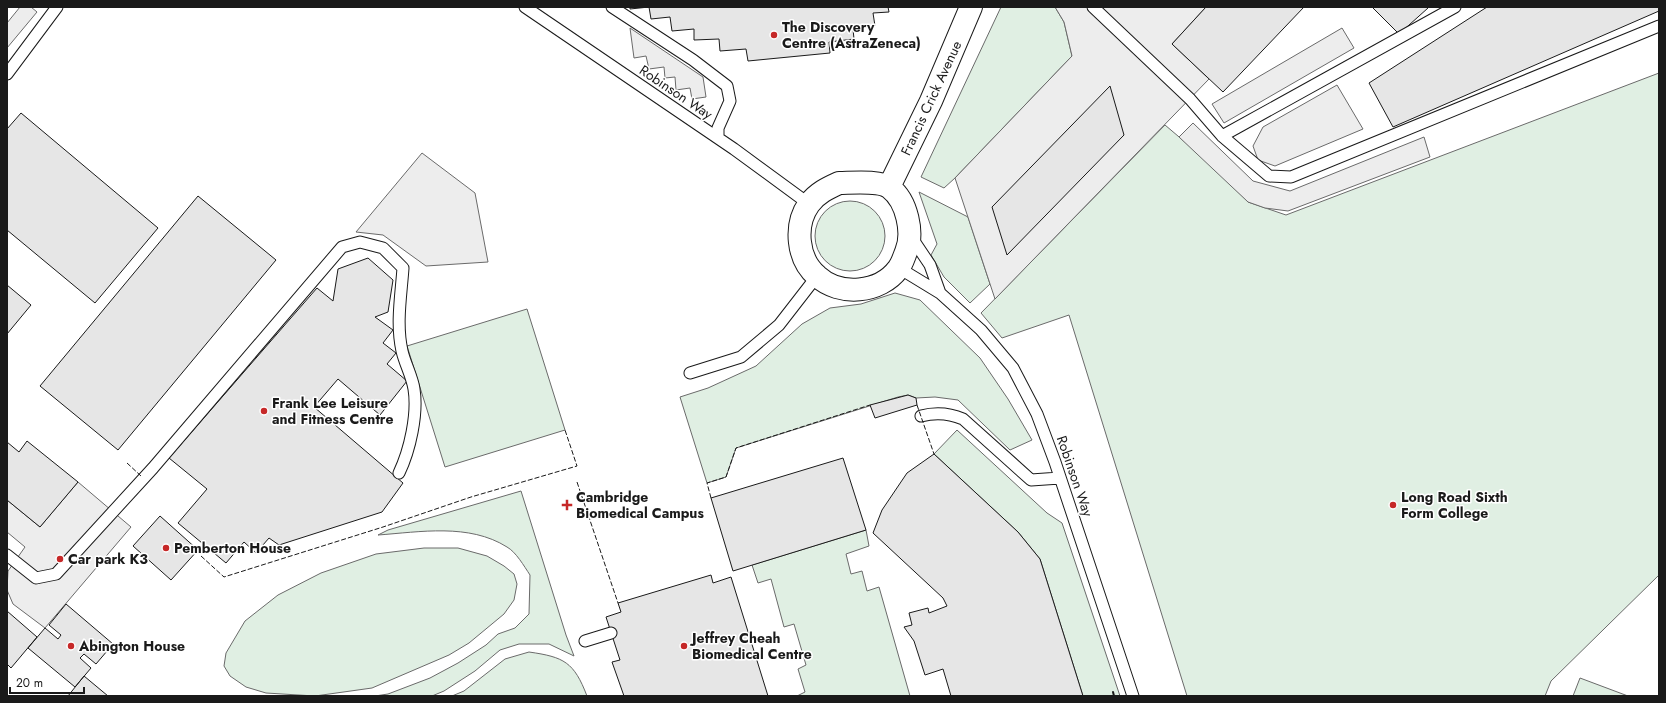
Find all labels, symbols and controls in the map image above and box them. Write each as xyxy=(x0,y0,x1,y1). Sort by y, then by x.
place label: The Discovery Centre (AstraZeneca) xyxy=(782,17,921,53)
marker: The Discovery Centre (AstraZeneca) xyxy=(769,30,779,40)
street label: Francis Crick Avenue xyxy=(896,37,966,159)
street label: Robinson Way xyxy=(635,60,717,124)
place label: Frank Lee Leisure and Fitness Centre xyxy=(272,393,393,429)
marker: Frank Lee Leisure and Fitness Centre xyxy=(259,406,269,416)
street label: Robinson Way xyxy=(1052,433,1098,520)
place label: Cambridge Biomedical Campus xyxy=(576,487,704,523)
place label: Long Road Sixth Form College xyxy=(1401,487,1508,523)
marker: Cambridge Biomedical Campus xyxy=(561,499,573,511)
marker: Long Road Sixth Form College xyxy=(1388,500,1398,510)
place label: Pemberton House xyxy=(174,538,291,558)
marker: Pemberton House xyxy=(161,543,171,553)
place label: Car park K3 xyxy=(68,549,148,569)
marker: Car park K3 xyxy=(55,554,65,564)
place label: Jeffrey Cheah Biomedical Centre xyxy=(689,628,812,664)
place label: Abington House xyxy=(78,636,185,656)
marker: Abington House xyxy=(66,641,76,651)
marker: Jeffrey Cheah Biomedical Centre xyxy=(679,641,689,651)
scale bar xyxy=(10,669,84,695)
text: 20 m xyxy=(16,674,43,692)

